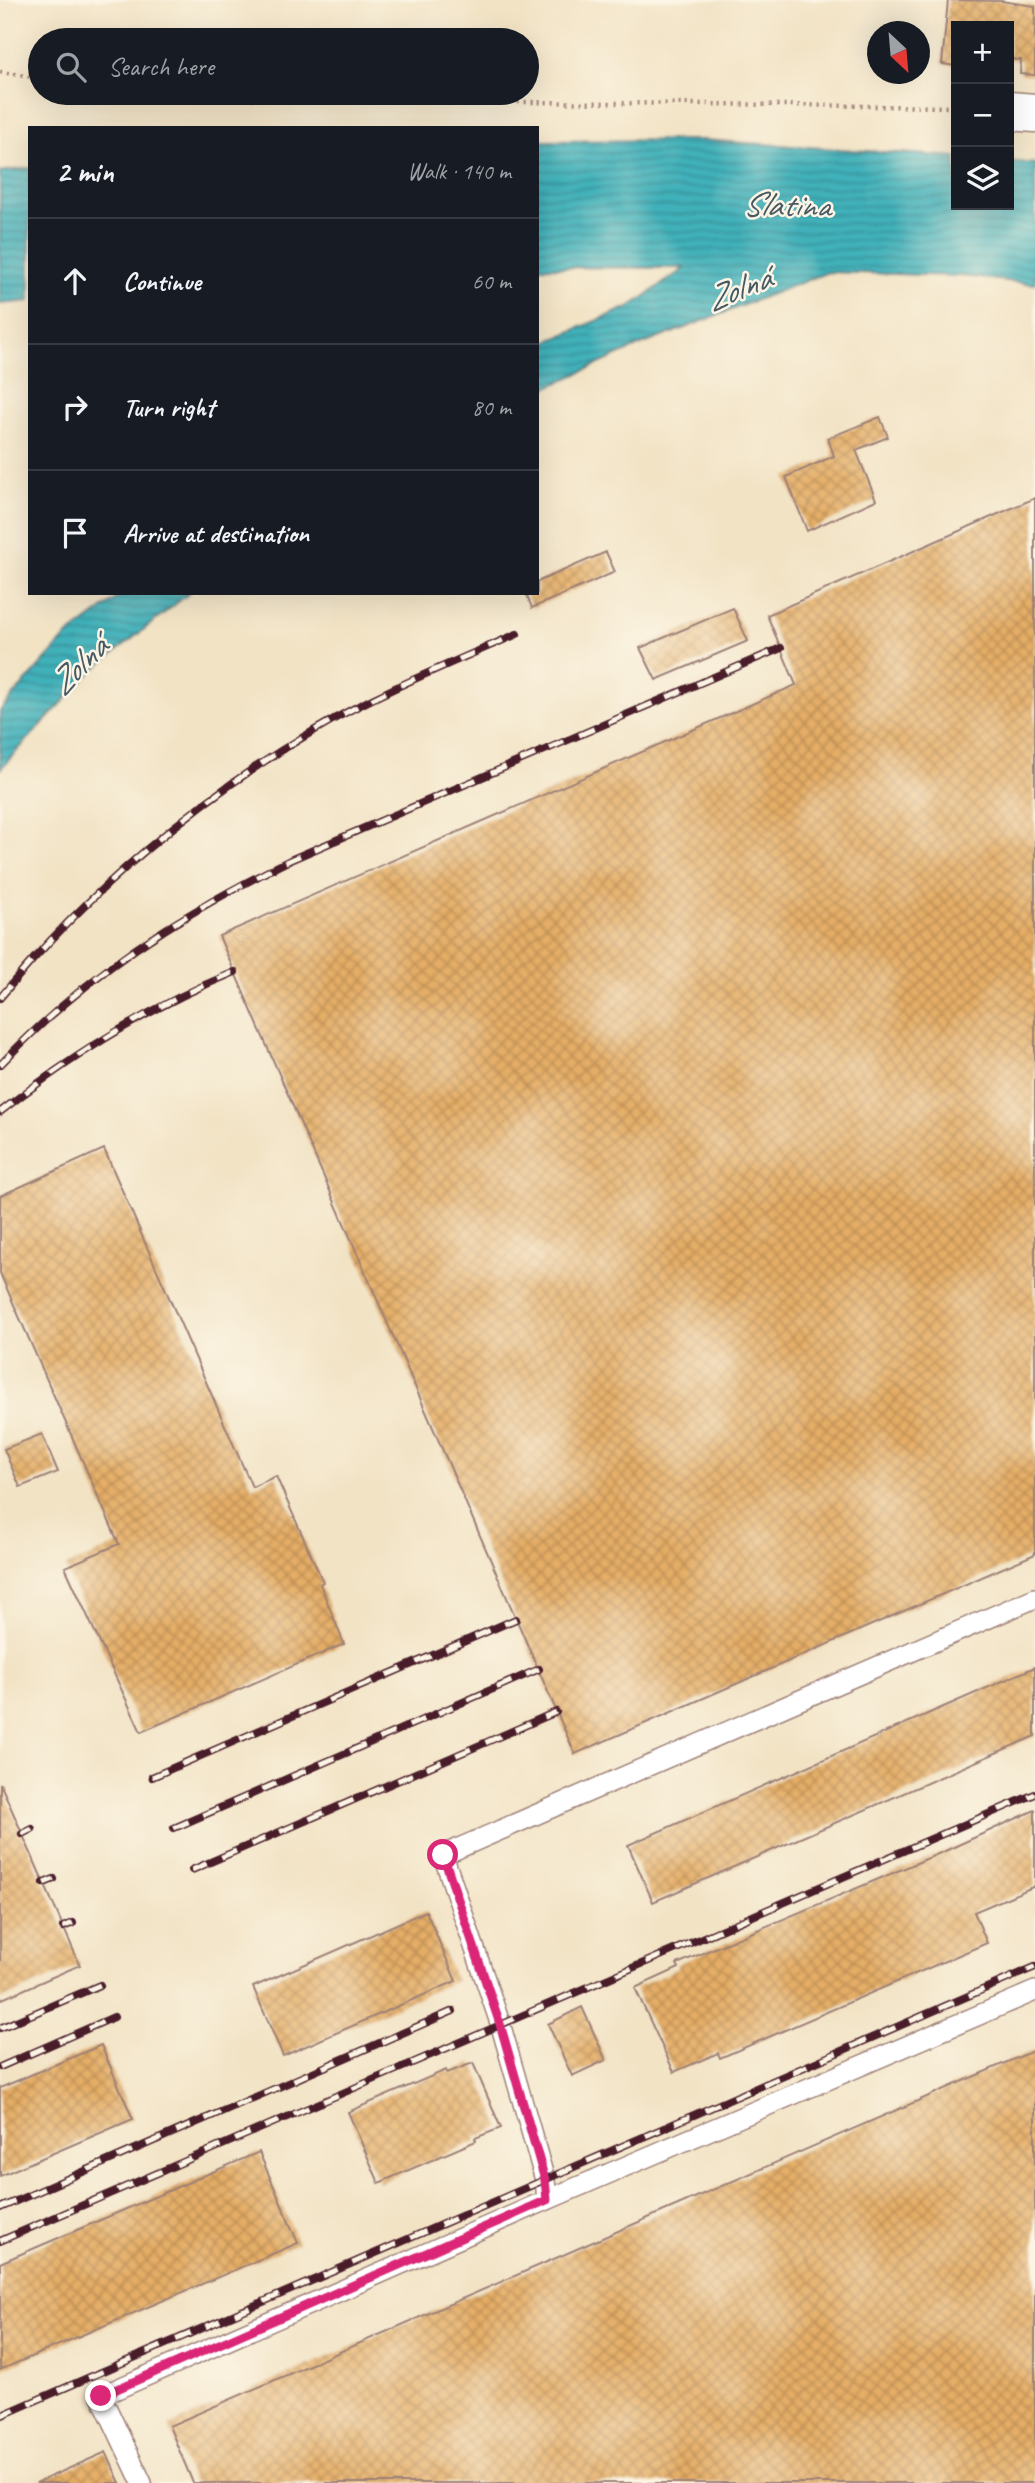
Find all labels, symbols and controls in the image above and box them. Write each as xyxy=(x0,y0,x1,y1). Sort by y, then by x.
north arrow xyxy=(867,21,930,84)
map controls xyxy=(951,21,1014,210)
button: + xyxy=(951,21,1014,84)
search box xyxy=(28,28,539,105)
icon: search xyxy=(52,48,90,86)
text: Search here xyxy=(108,50,214,83)
button: − xyxy=(951,84,1014,147)
button: layers xyxy=(951,147,1014,210)
text: 2 min xyxy=(56,153,113,191)
text: Walk · 140 m xyxy=(407,157,511,186)
water label: Slatina xyxy=(742,181,834,228)
water label: Zolná xyxy=(699,252,785,322)
icon: ahead xyxy=(56,262,94,300)
text: Continue xyxy=(123,265,201,298)
text: 60 m xyxy=(472,267,511,296)
icon: right xyxy=(56,388,94,426)
text: Turn right xyxy=(123,391,214,424)
text: 80 m xyxy=(472,393,511,422)
icon: arrive xyxy=(56,514,94,552)
text: Arrive at destination xyxy=(123,517,309,550)
water label: Zolná xyxy=(39,620,123,705)
route start xyxy=(427,1839,458,1870)
route end xyxy=(85,2380,116,2411)

